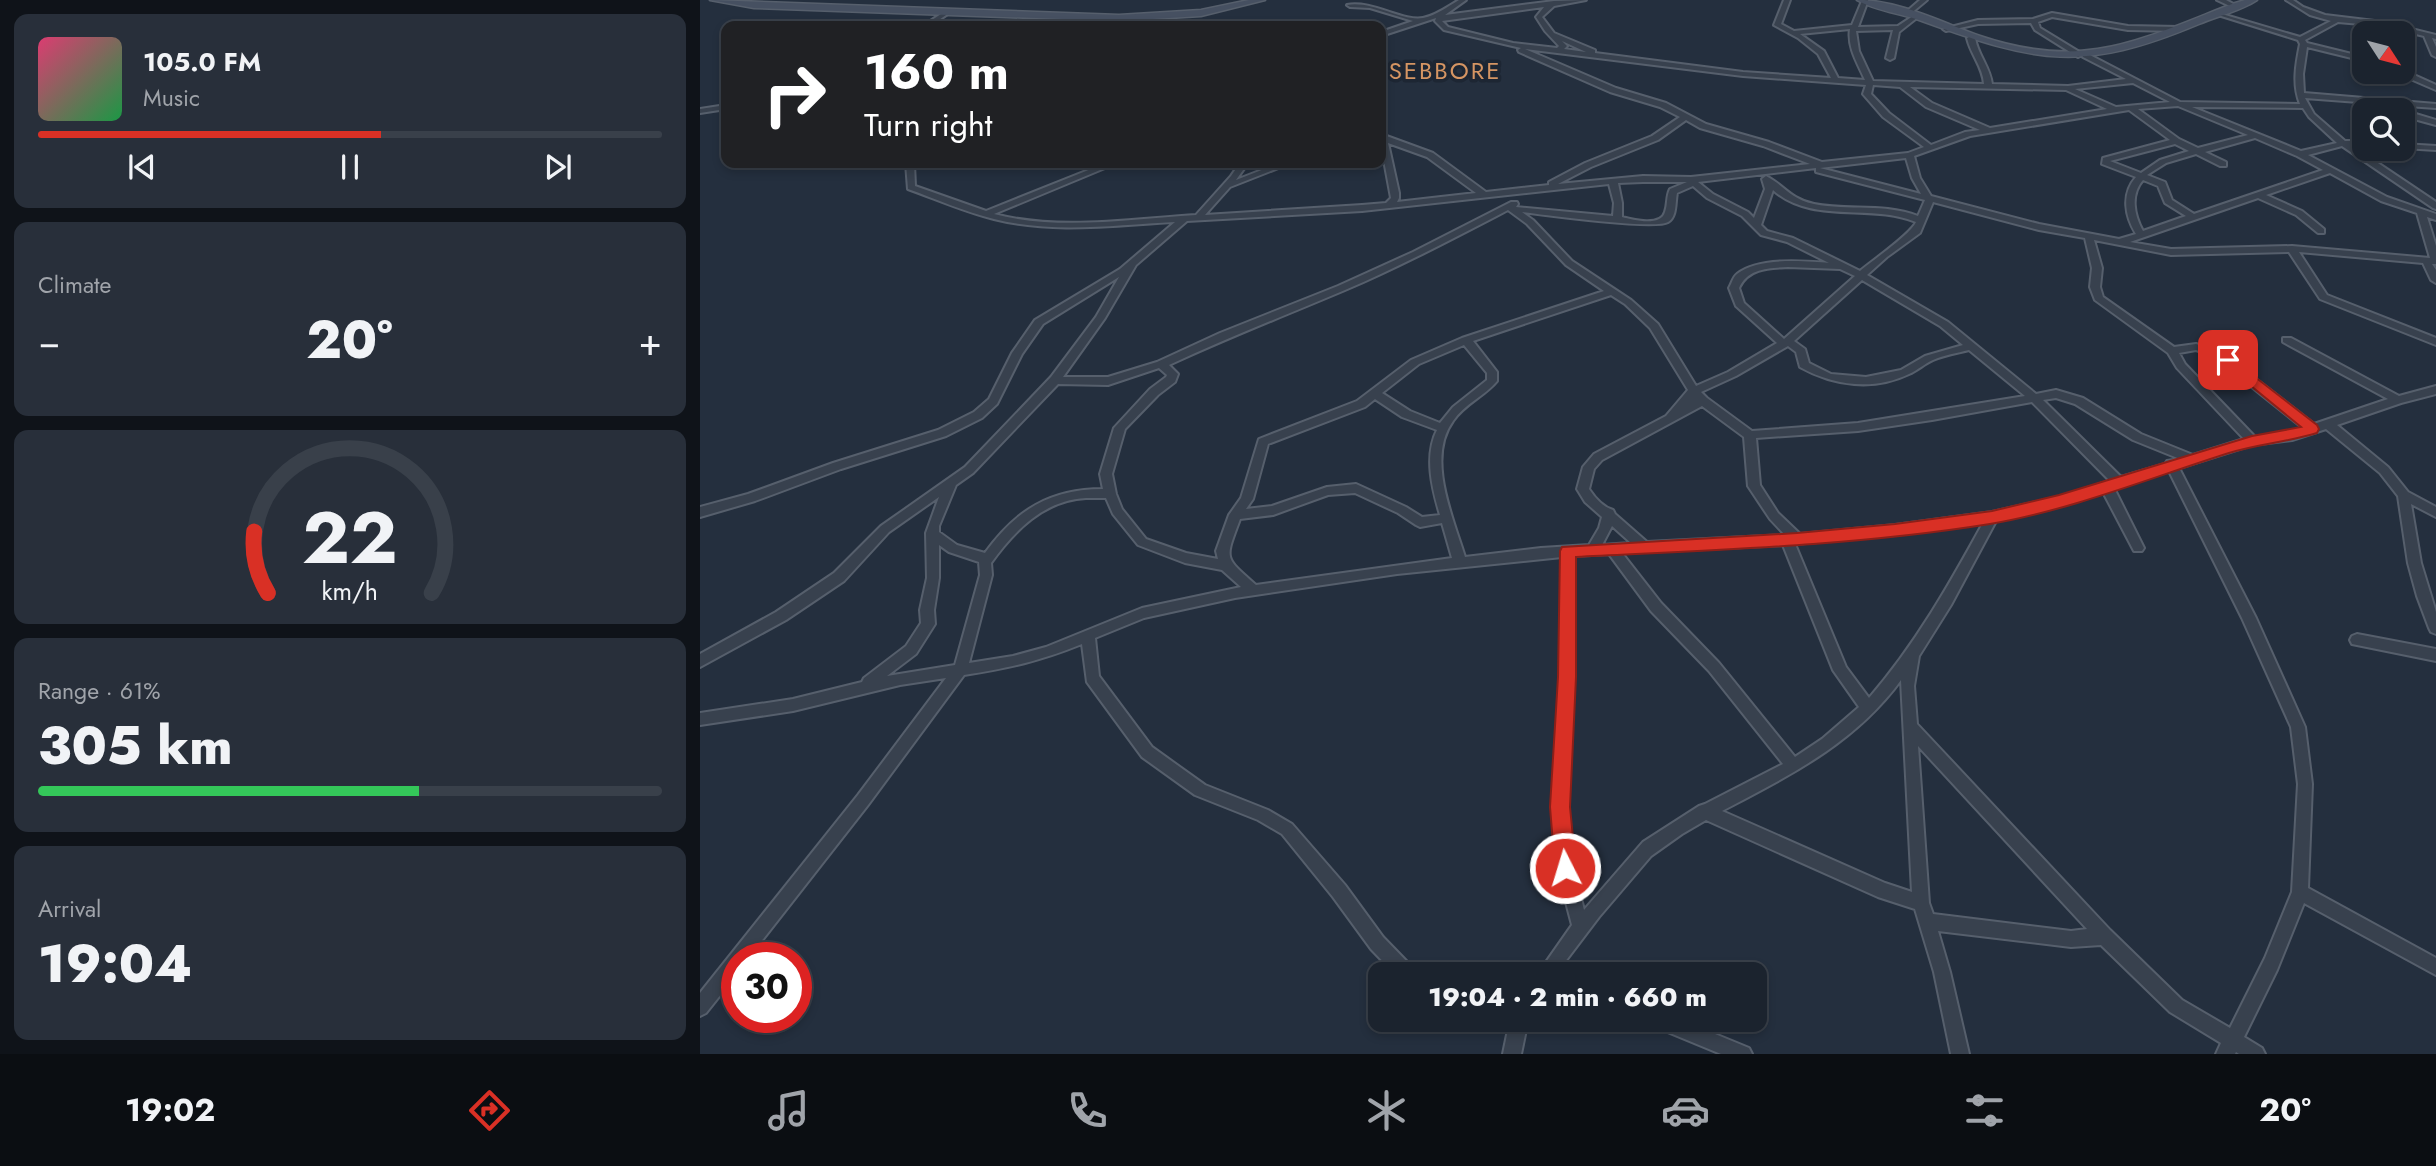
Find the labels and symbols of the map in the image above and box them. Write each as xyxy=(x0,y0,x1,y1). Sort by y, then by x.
north arrow xyxy=(2352,21,2415,84)
district label: SEBBORE xyxy=(1389,53,1501,88)
pin xyxy=(2198,330,2258,390)
position arrow xyxy=(1528,831,1602,905)
speed limit sign: 30 xyxy=(721,942,812,1033)

